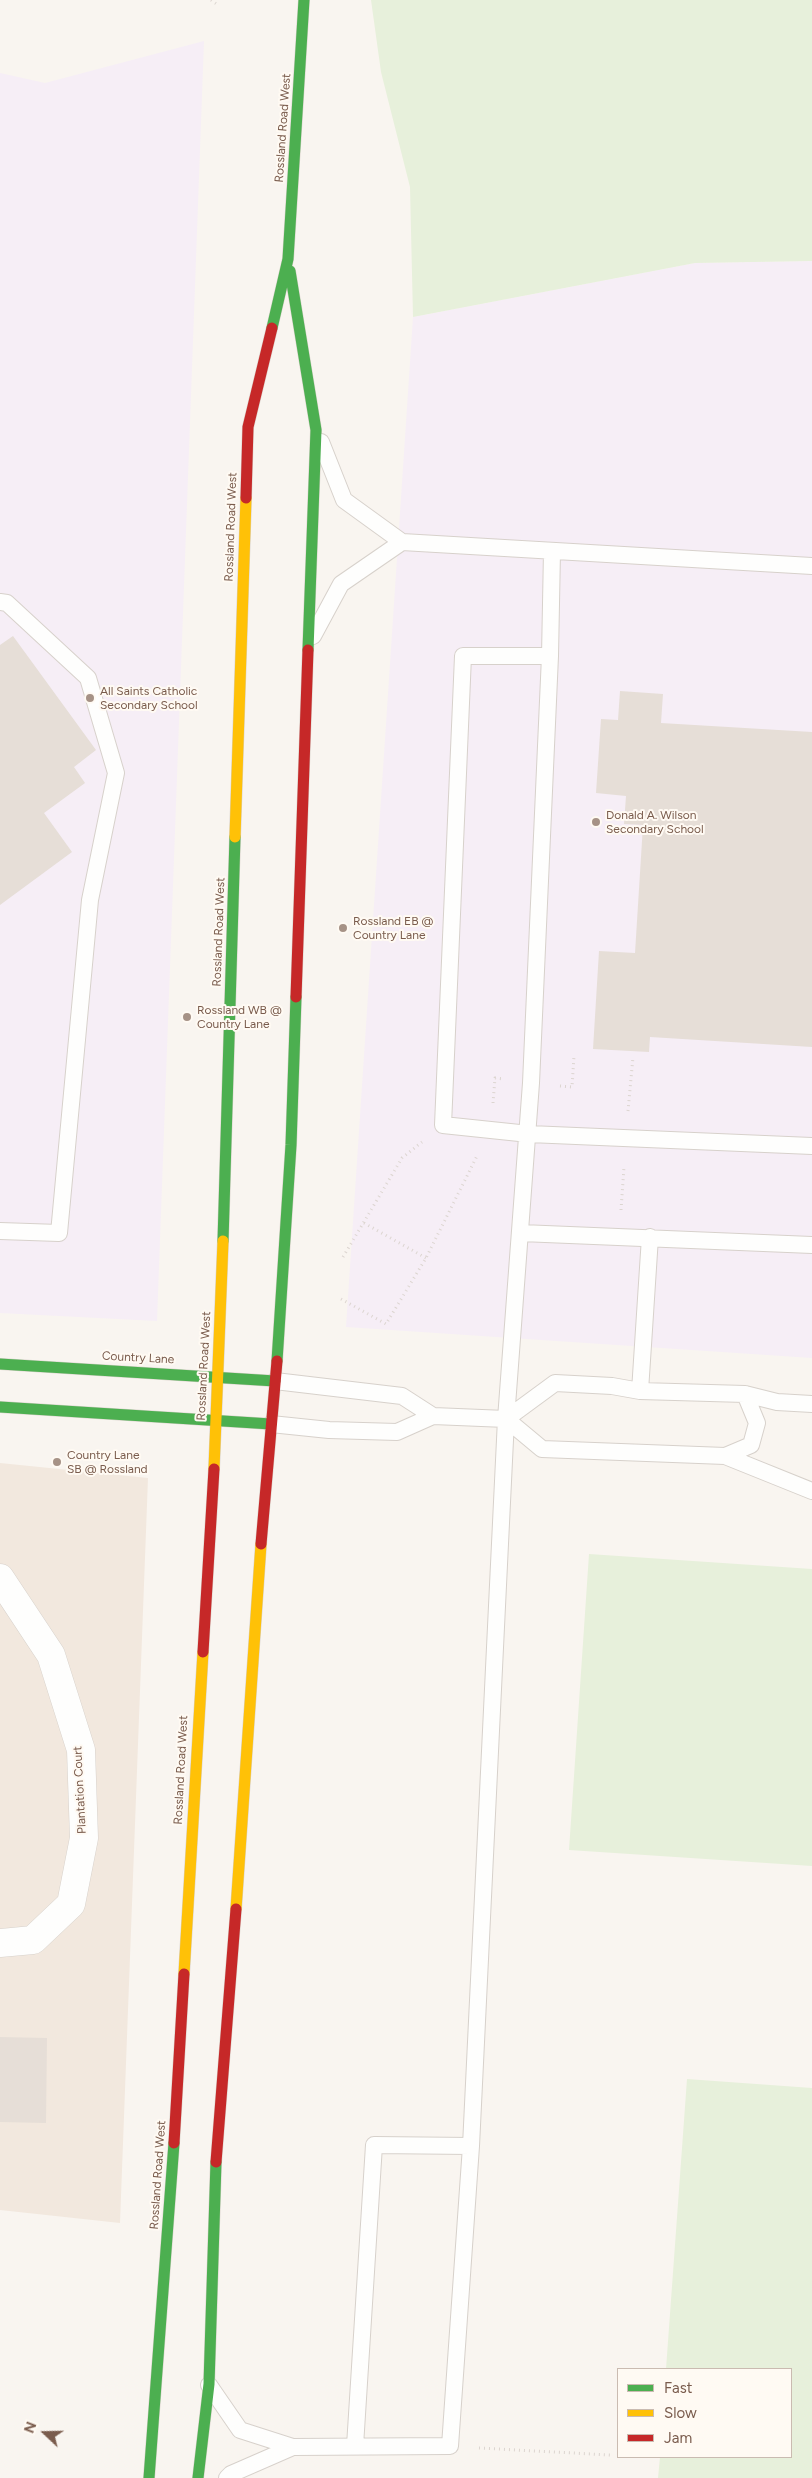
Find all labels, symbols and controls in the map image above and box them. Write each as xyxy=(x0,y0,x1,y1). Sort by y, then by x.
street label: Rossland Road West xyxy=(272,73,294,183)
street label: Rossland Road West xyxy=(222,472,240,582)
place label: All Saints Catholic Secondary School xyxy=(100,684,198,712)
marker: All Saints Catholic Secondary School xyxy=(84,692,96,704)
place label: Donald A. Wilson Secondary School xyxy=(606,808,704,836)
marker: Donald A. Wilson Secondary School xyxy=(590,816,602,828)
street label: Rossland Road West xyxy=(210,877,228,987)
place label: Rossland EB @ Country Lane xyxy=(353,914,433,942)
marker: Rossland EB @ Country Lane xyxy=(337,922,349,934)
place label: Rossland WB @ Country Lane xyxy=(197,1003,282,1031)
marker: Rossland WB @ Country Lane xyxy=(181,1011,193,1023)
street label: Rossland Road West xyxy=(194,1311,214,1421)
street label: Country Lane xyxy=(101,1349,175,1367)
place label: Country Lane SB @ Rossland xyxy=(67,1448,148,1476)
marker: Country Lane SB @ Rossland xyxy=(51,1456,63,1468)
street label: Rossland Road West xyxy=(171,1715,191,1825)
street label: Plantation Court xyxy=(71,1746,89,1834)
street label: Rossland Road West xyxy=(147,2120,169,2230)
legend xyxy=(617,2368,792,2458)
text: Fast xyxy=(664,2379,692,2397)
text: Slow xyxy=(664,2404,697,2422)
north arrow xyxy=(20,2408,70,2458)
text: N xyxy=(21,2419,40,2436)
text: Jam xyxy=(664,2429,692,2447)

